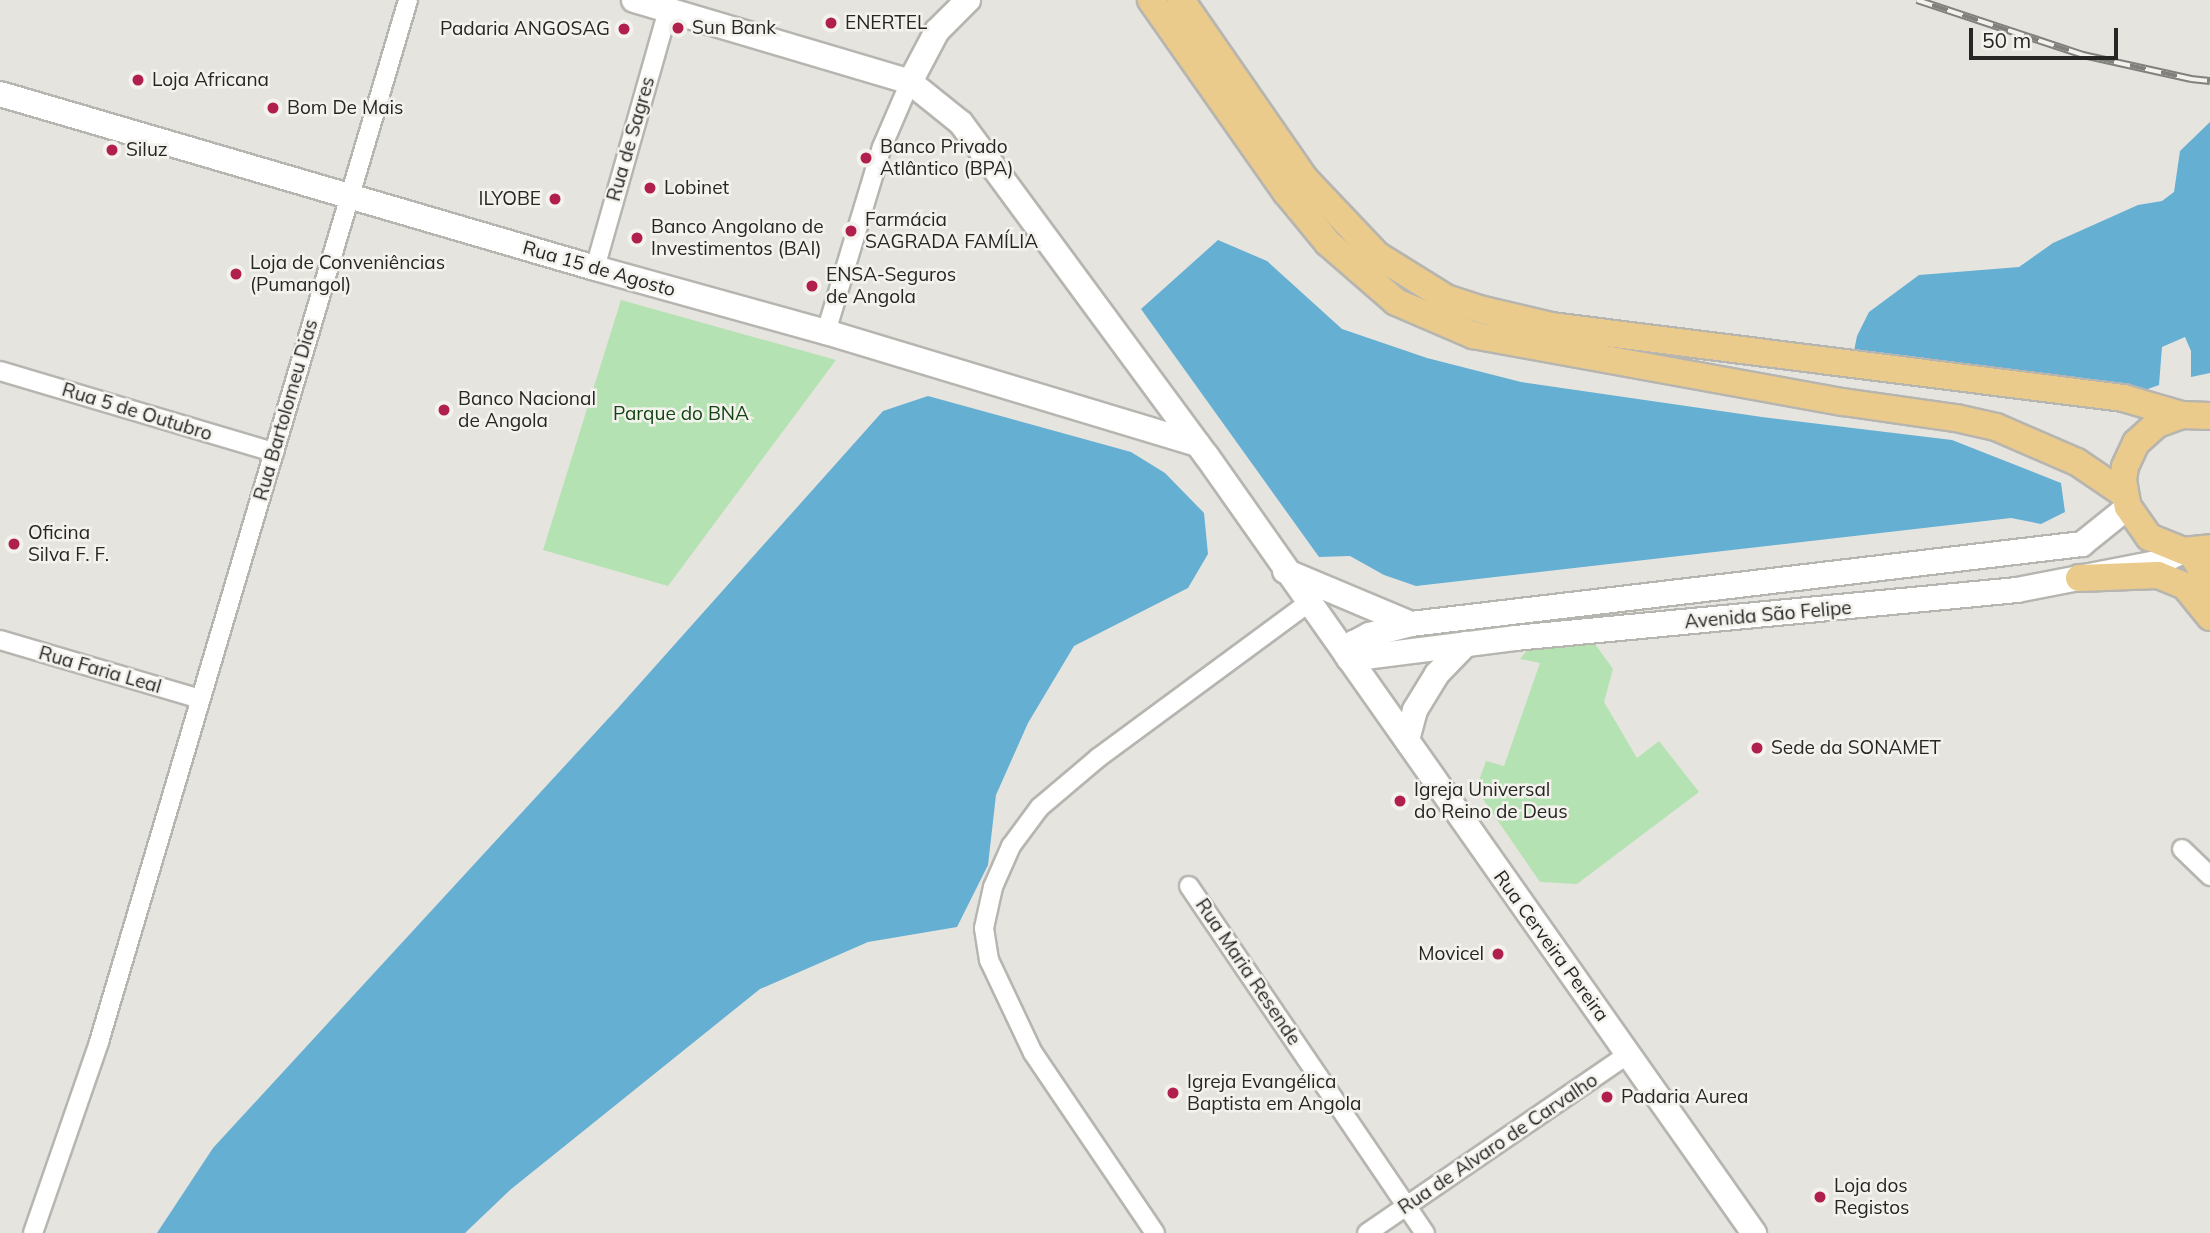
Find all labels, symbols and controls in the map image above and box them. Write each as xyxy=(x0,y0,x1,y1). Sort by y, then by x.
place label: ENERTEL xyxy=(845,12,927,34)
scale bar xyxy=(1972,14,2121,58)
marker: ENERTEL xyxy=(823,15,839,31)
place label: Sun Bank xyxy=(692,17,776,39)
place label: Padaria ANGOSAG xyxy=(440,18,610,40)
marker: Sun Bank xyxy=(670,20,686,36)
marker: Padaria ANGOSAG xyxy=(616,21,632,37)
text: 50 m xyxy=(1982,27,2031,53)
place label: Loja Africana xyxy=(152,69,269,91)
marker: Loja Africana xyxy=(130,72,146,88)
street label: Rua de Sagres xyxy=(602,74,660,204)
place label: Bom De Mais xyxy=(287,97,404,119)
marker: Bom De Mais xyxy=(265,100,281,116)
place label: Banco Privado Atlântico (BPA) xyxy=(880,136,1014,180)
place label: Siluz xyxy=(126,139,168,161)
marker: Siluz xyxy=(104,142,120,158)
marker: Banco Privado Atlântico (BPA) xyxy=(858,150,874,166)
place label: Lobinet xyxy=(664,177,729,199)
marker: Lobinet xyxy=(642,180,658,196)
place label: ILYOBE xyxy=(478,188,541,210)
marker: ILYOBE xyxy=(547,191,563,207)
place label: Farmácia SAGRADA FAMÍLIA xyxy=(865,209,1038,253)
place label: Banco Angolano de Investimentos (BAI) xyxy=(651,216,823,260)
marker: Farmácia SAGRADA FAMÍLIA xyxy=(843,223,859,239)
marker: Banco Angolano de Investimentos (BAI) xyxy=(629,230,645,246)
street label: Rua 15 de Agosto xyxy=(520,236,678,302)
place label: Loja de Conveniências (Pumangol) xyxy=(250,252,445,296)
place label: ENSA-Seguros de Angola xyxy=(826,264,956,308)
marker: Loja de Conveniências (Pumangol) xyxy=(228,266,244,282)
marker: ENSA-Seguros de Angola xyxy=(804,278,820,294)
street label: Rua Bartolomeu Dias xyxy=(249,317,323,503)
street label: Rua 5 de Outubro xyxy=(59,378,215,446)
place label: Banco Nacional de Angola xyxy=(458,388,596,432)
marker: Banco Nacional de Angola xyxy=(436,402,452,418)
park label: Parque do BNA xyxy=(613,403,749,425)
place label: Oficina Silva F. F. xyxy=(28,522,109,566)
marker: Oficina Silva F. F. xyxy=(6,536,22,552)
street label: Avenida São Felipe xyxy=(1684,596,1852,634)
street label: Rua Faria Leal xyxy=(36,642,164,698)
place label: Sede da SONAMET xyxy=(1771,737,1941,759)
marker: Sede da SONAMET xyxy=(1749,740,1765,756)
place label: Igreja Universal do Reino de Deus xyxy=(1414,779,1568,823)
marker: Igreja Universal do Reino de Deus xyxy=(1392,793,1408,809)
street label: Rua Cerveira Pereira xyxy=(1489,866,1613,1026)
street label: Rua Maria Resende xyxy=(1191,894,1305,1050)
place label: Movicel xyxy=(1418,943,1484,965)
marker: Movicel xyxy=(1490,946,1506,962)
street label: Rua de Alvaro de Carvalho xyxy=(1394,1069,1602,1219)
place label: Igreja Evangélica Baptista em Angola xyxy=(1187,1071,1361,1115)
marker: Igreja Evangélica Baptista em Angola xyxy=(1165,1085,1181,1101)
place label: Padaria Aurea xyxy=(1621,1086,1748,1108)
marker: Padaria Aurea xyxy=(1599,1089,1615,1105)
place label: Loja dos Registos xyxy=(1834,1175,1909,1219)
marker: Loja dos Registos xyxy=(1812,1189,1828,1205)

